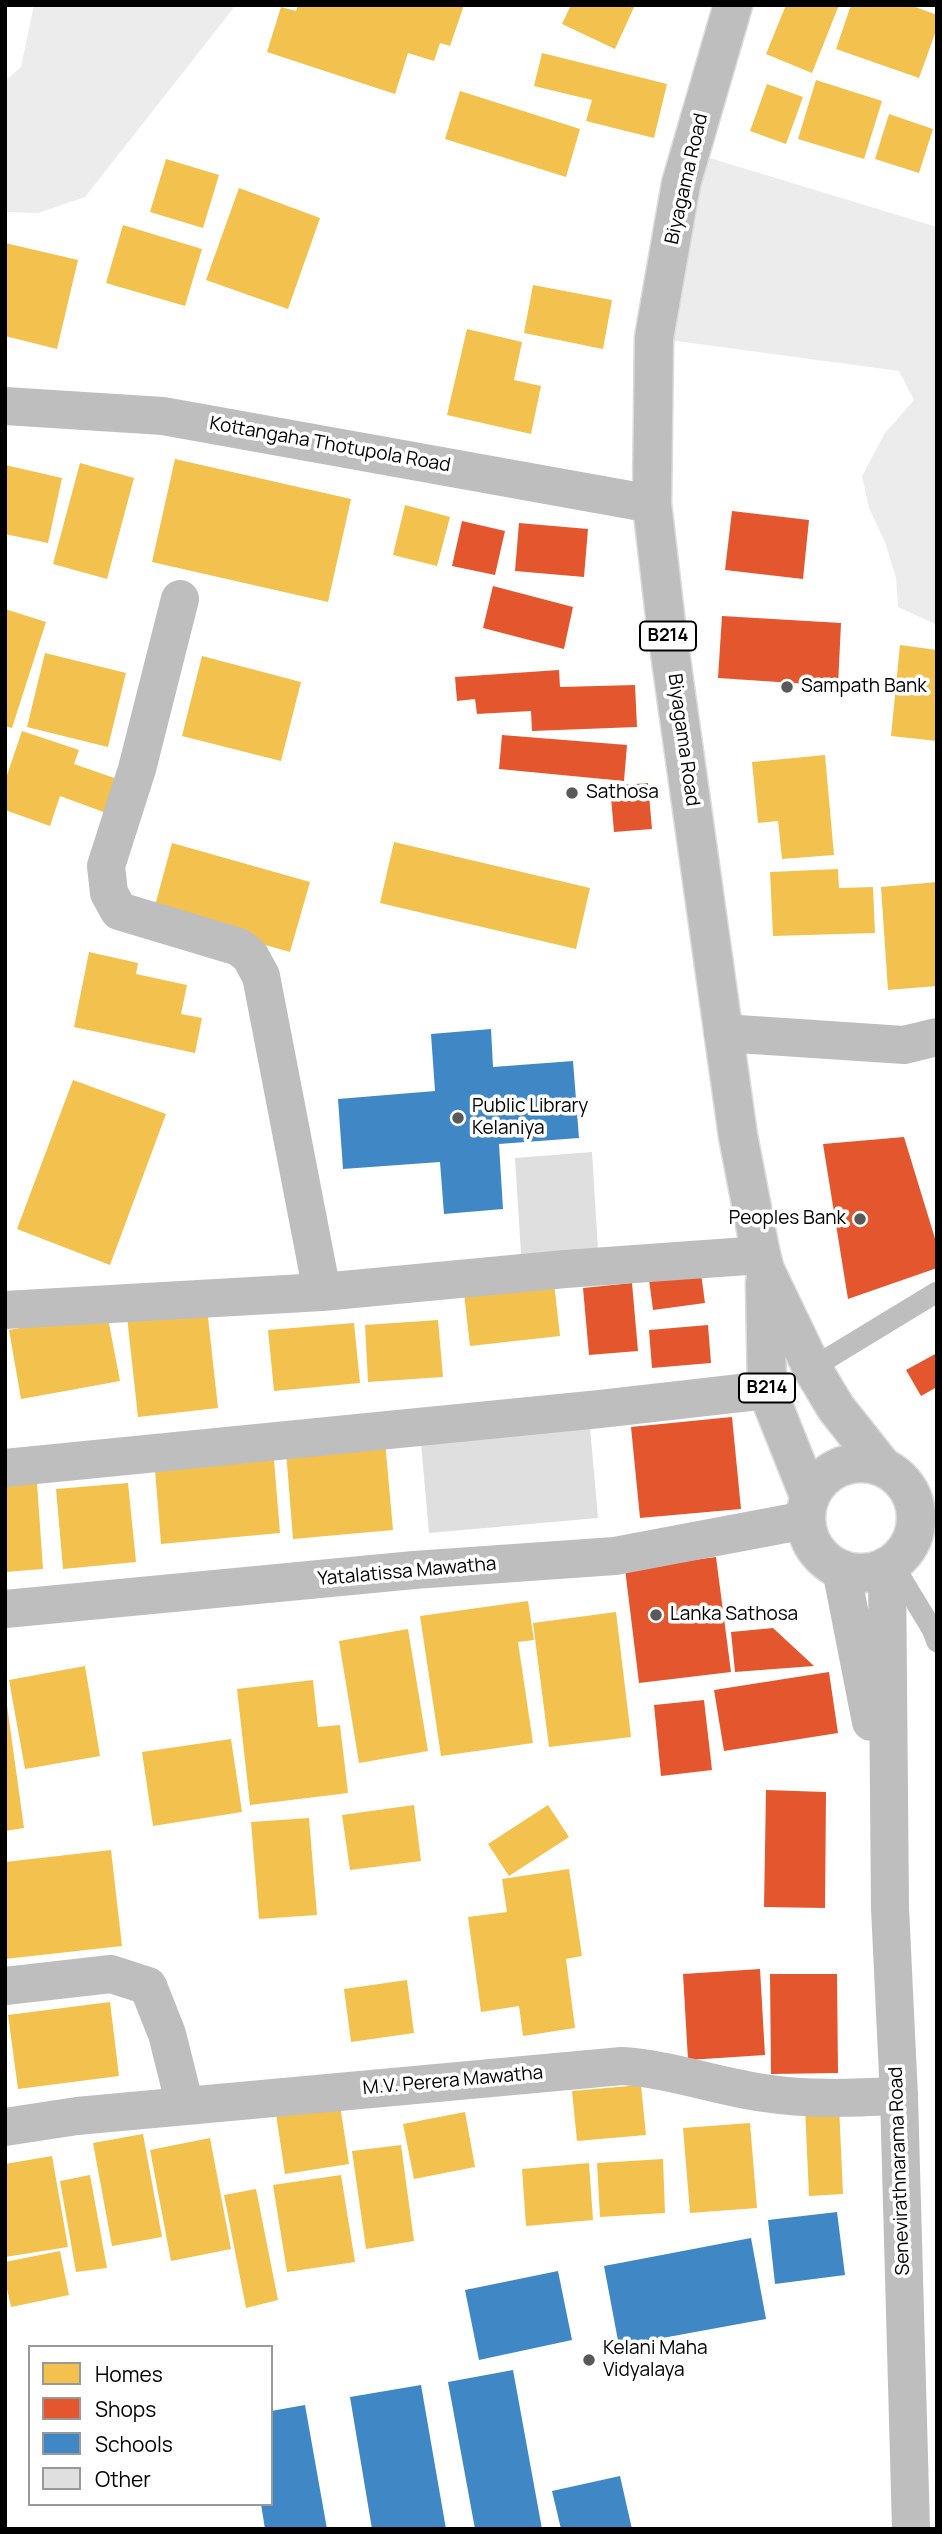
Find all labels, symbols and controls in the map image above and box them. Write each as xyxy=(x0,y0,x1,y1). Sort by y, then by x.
street label: Biyagama Road xyxy=(661,111,713,247)
street label: Kottangaha Thotupola Road xyxy=(208,413,452,477)
road number: B214 xyxy=(640,622,696,650)
street label: Biyagama Road xyxy=(662,672,704,808)
place label: Sampath Bank xyxy=(801,676,927,698)
marker: Sampath Bank xyxy=(779,679,795,695)
place label: Sathosa xyxy=(586,782,659,804)
marker: Sathosa xyxy=(564,785,580,801)
place label: Public Library Kelaniya xyxy=(472,1096,588,1140)
marker: Public Library Kelaniya xyxy=(450,1110,466,1126)
place label: Peoples Bank xyxy=(729,1208,846,1230)
marker: Peoples Bank xyxy=(852,1211,868,1227)
road number: B214 xyxy=(739,1373,795,1402)
street label: Yatalatissa Mawatha xyxy=(317,1553,497,1591)
place label: Lanka Sathosa xyxy=(670,1604,798,1626)
marker: Lanka Sathosa xyxy=(648,1607,664,1623)
street label: M.V. Perera Mawatha xyxy=(362,2062,544,2100)
street label: Senevirathnarama Road xyxy=(885,2066,915,2276)
place label: Kelani Maha Vidyalaya xyxy=(603,2338,707,2382)
legend xyxy=(28,2345,273,2506)
marker: Kelani Maha Vidyalaya xyxy=(581,2352,597,2368)
text: Homes xyxy=(95,2360,163,2388)
text: Shops xyxy=(95,2395,156,2423)
text: Schools xyxy=(95,2430,173,2458)
text: Other xyxy=(95,2465,151,2493)

